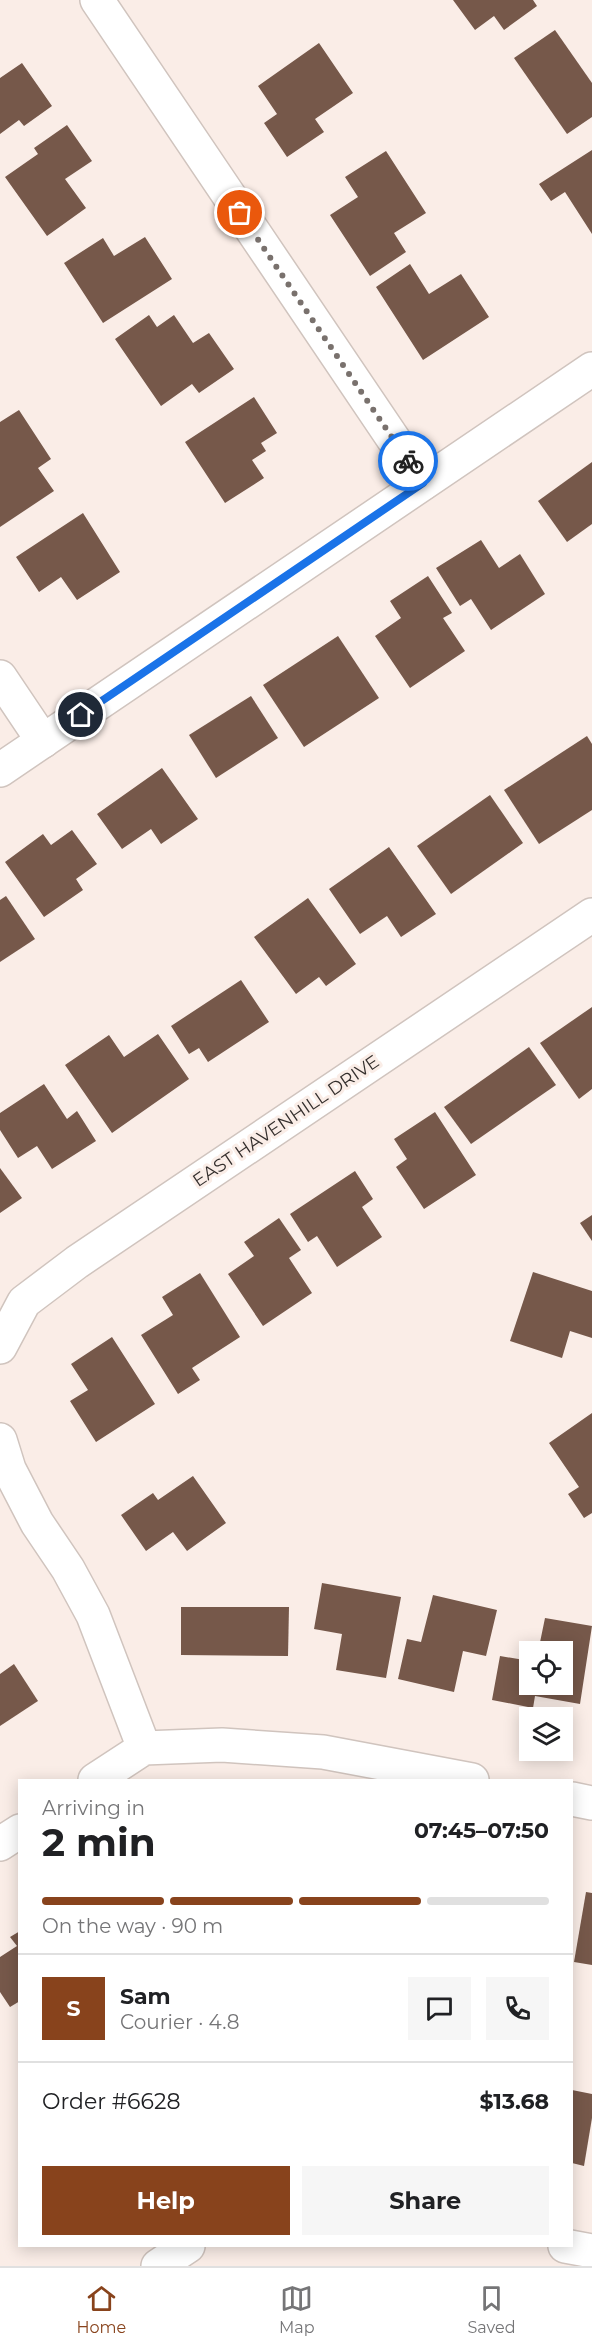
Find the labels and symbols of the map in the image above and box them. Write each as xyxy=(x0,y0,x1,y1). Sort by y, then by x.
pin xyxy=(214,187,265,238)
courier xyxy=(378,431,438,491)
pin xyxy=(55,689,106,740)
street label: EAST HAVENHILL DRIVE xyxy=(189,1050,383,1192)

